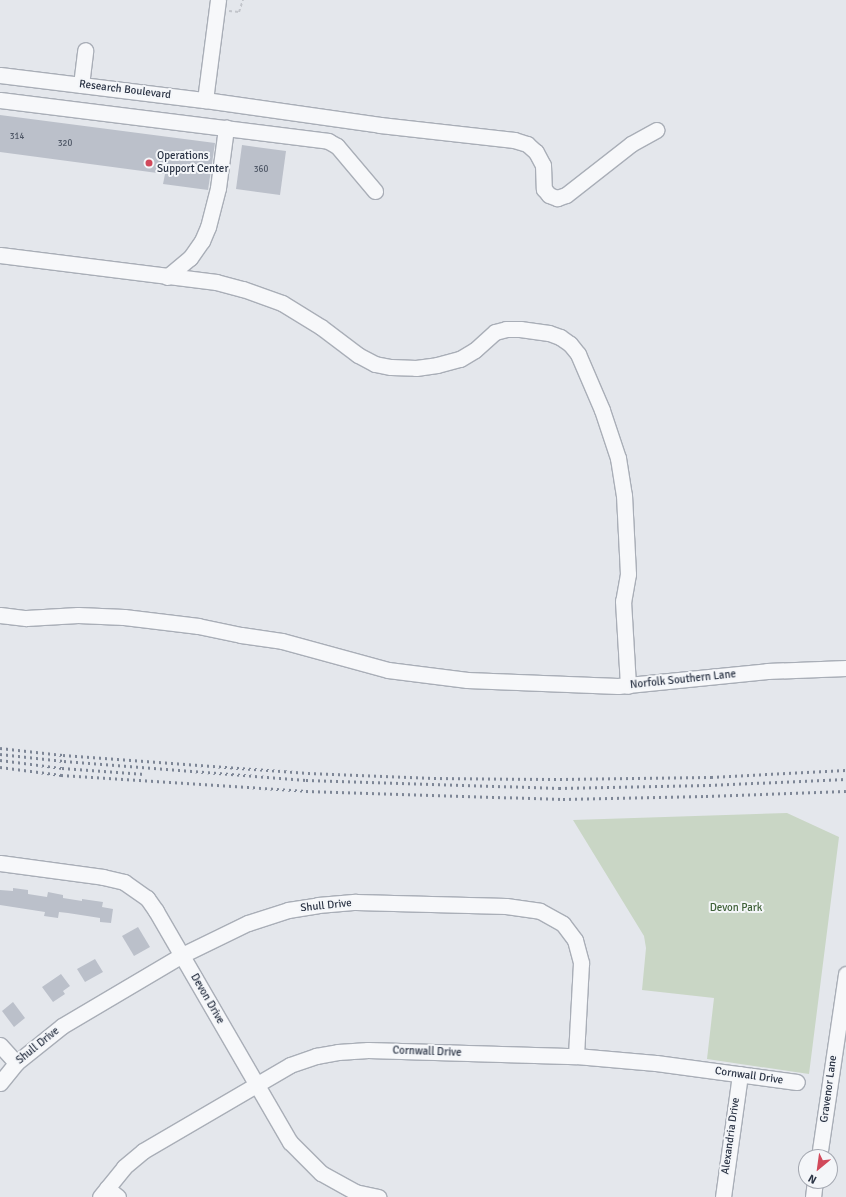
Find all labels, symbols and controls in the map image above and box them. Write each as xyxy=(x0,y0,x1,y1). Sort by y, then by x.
street label: Research Boulevard xyxy=(78,78,172,102)
house number: 314 xyxy=(10,132,24,142)
house number: 320 xyxy=(58,139,72,149)
place label: Operations Support Center xyxy=(157,150,228,176)
marker: Operations Support Center xyxy=(144,158,154,168)
house number: 360 xyxy=(254,165,268,175)
street label: Norfolk Southern Lane xyxy=(629,668,737,692)
street label: Shull Drive xyxy=(300,897,352,915)
park label: Devon Park xyxy=(710,901,762,915)
street label: Devon Drive xyxy=(187,971,227,1027)
street label: Shull Drive xyxy=(14,1025,62,1067)
street label: Cornwall Drive xyxy=(392,1044,462,1060)
street label: Gravenor Lane xyxy=(818,1055,840,1123)
street label: Cornwall Drive xyxy=(714,1065,784,1087)
street label: Alexandria Drive xyxy=(719,1097,743,1175)
north arrow xyxy=(798,1149,838,1189)
text: N xyxy=(806,1172,819,1187)

